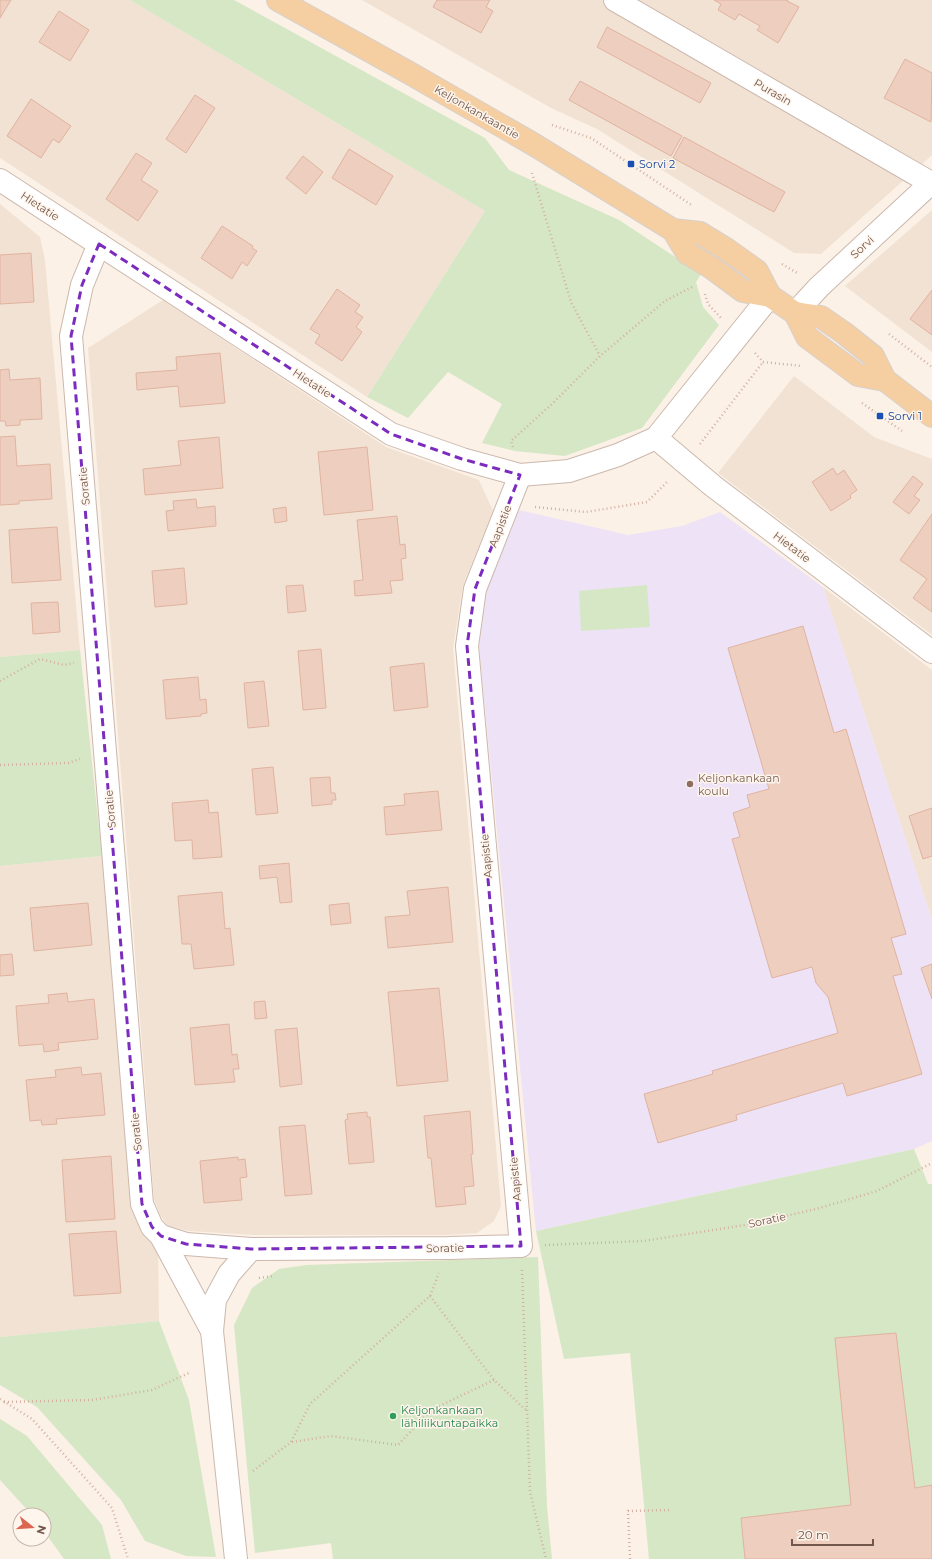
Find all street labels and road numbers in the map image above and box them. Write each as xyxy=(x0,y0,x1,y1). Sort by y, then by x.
street label: Purasin xyxy=(752,76,794,108)
street label: Keljonkankaantie xyxy=(432,82,522,142)
street label: Hietatie xyxy=(18,188,62,224)
street label: Sorvi xyxy=(847,233,877,261)
street label: Hietatie xyxy=(290,365,334,401)
street label: Soratie xyxy=(75,466,93,506)
street label: Aapistie xyxy=(486,503,515,549)
street label: Hietatie xyxy=(770,528,814,566)
street label: Soratie xyxy=(101,789,119,829)
street label: Aapistie xyxy=(477,833,495,879)
street label: Soratie xyxy=(127,1112,145,1152)
street label: Aapistie xyxy=(506,1156,524,1202)
street label: Soratie xyxy=(747,1209,787,1231)
street label: Soratie xyxy=(426,1241,465,1255)

